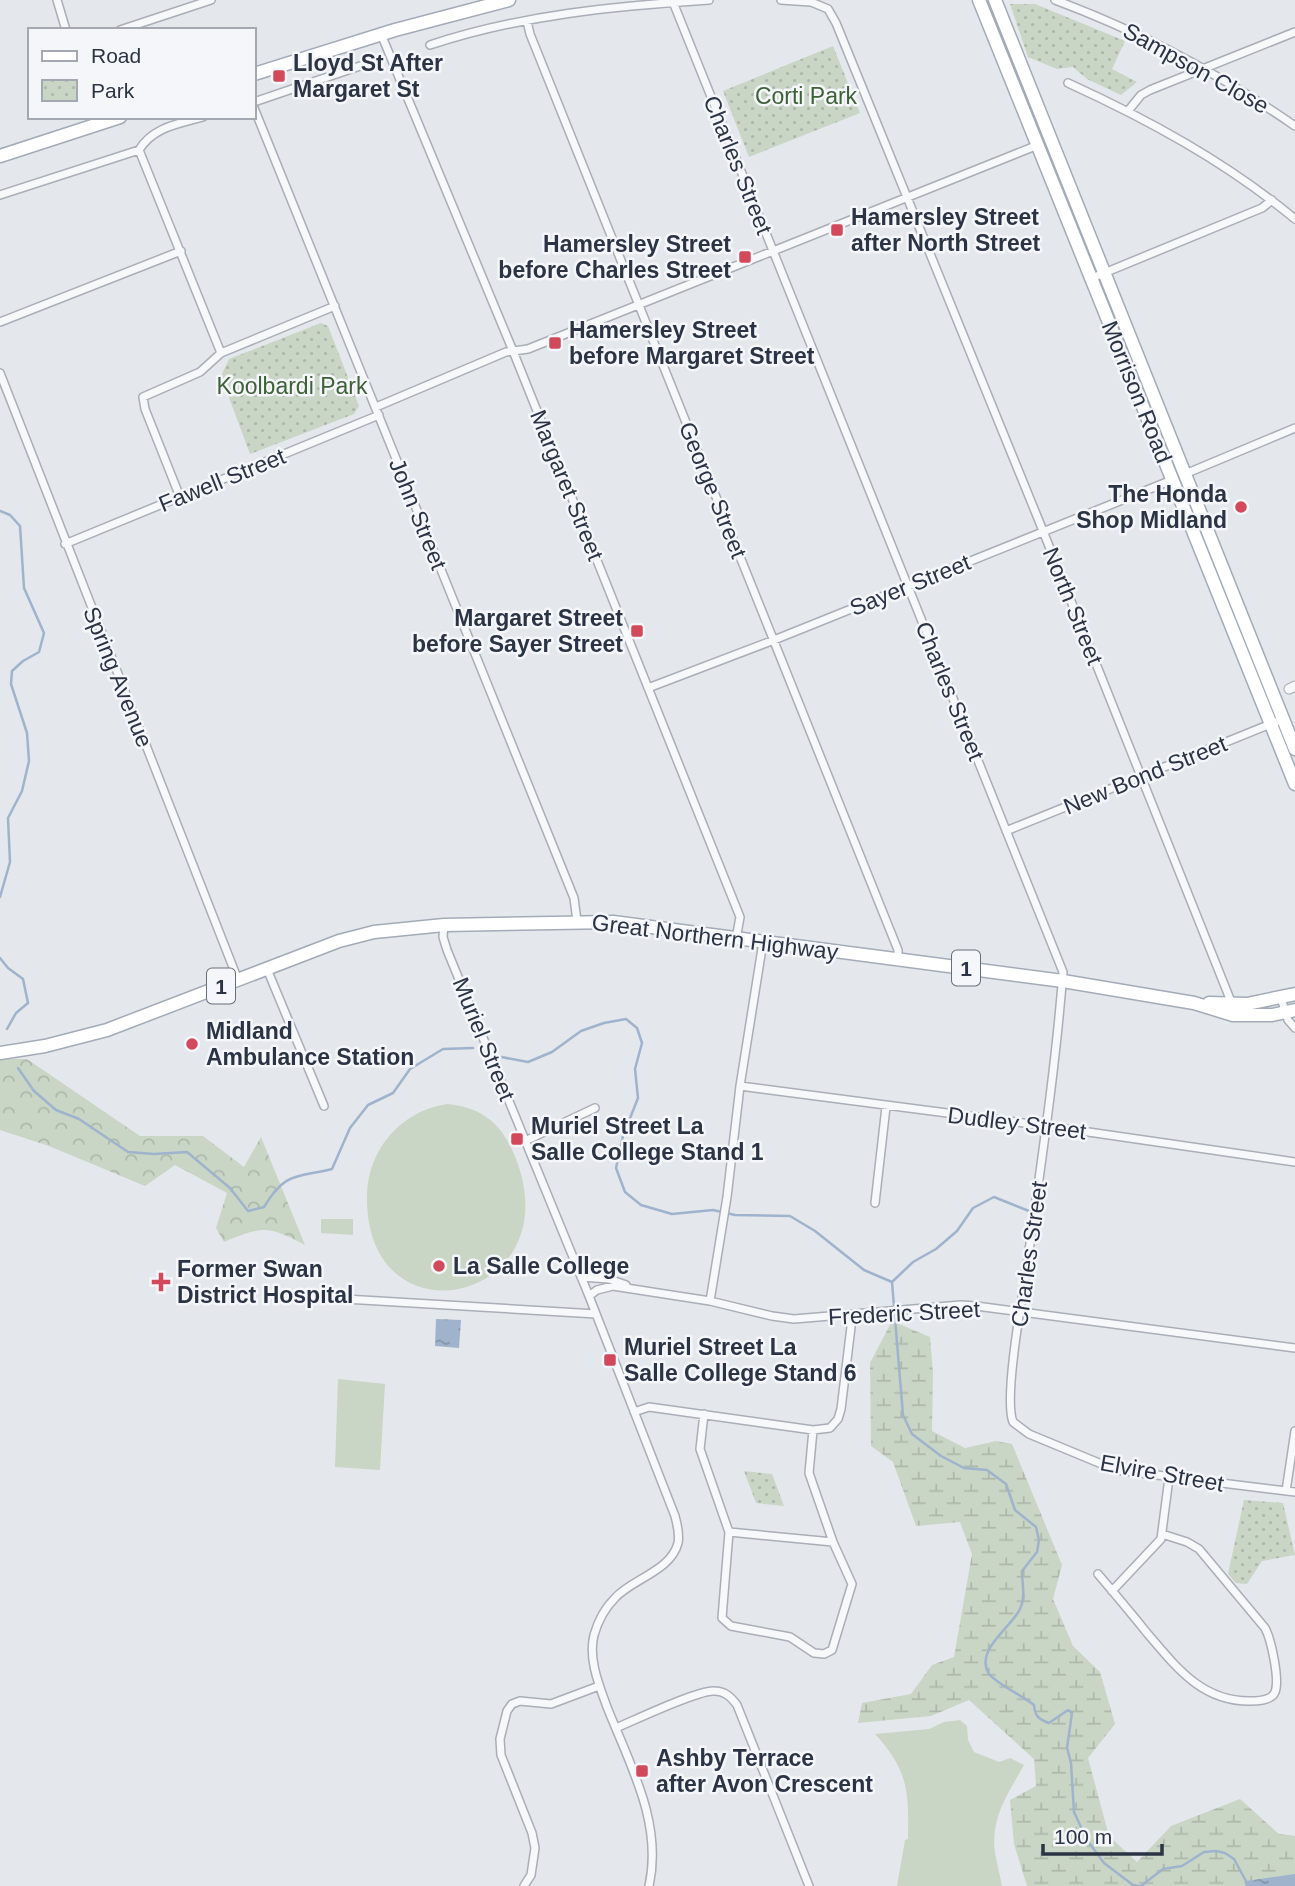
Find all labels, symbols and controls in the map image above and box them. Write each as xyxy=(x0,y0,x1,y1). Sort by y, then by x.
street label: Sampson Close xyxy=(1119,17,1273,119)
legend xyxy=(28,28,256,119)
text: Road xyxy=(91,44,141,67)
place label: Lloyd St After Margaret St xyxy=(293,50,443,102)
marker: Lloyd St After Margaret St xyxy=(271,68,287,84)
text: Park xyxy=(91,79,135,102)
park label: Corti Park xyxy=(755,83,858,109)
street label: Charles Street xyxy=(698,92,778,239)
place label: Hamersley Street after North Street xyxy=(851,204,1040,256)
marker: Hamersley Street after North Street xyxy=(829,222,845,238)
place label: Hamersley Street before Charles Street xyxy=(498,231,731,283)
marker: Hamersley Street before Charles Street xyxy=(737,249,753,265)
place label: Hamersley Street before Margaret Street xyxy=(569,317,815,369)
street label: Morrison Road xyxy=(1097,317,1177,467)
marker: Hamersley Street before Margaret Street xyxy=(547,335,563,351)
park label: Koolbardi Park xyxy=(217,373,368,399)
street label: Margaret Street xyxy=(525,406,609,565)
street label: George Street xyxy=(674,418,752,562)
street label: Fawell Street xyxy=(155,443,290,517)
street label: John Street xyxy=(384,455,452,574)
place label: The Honda Shop Midland xyxy=(1076,481,1227,533)
marker: The Honda Shop Midland xyxy=(1233,499,1249,515)
street label: North Street xyxy=(1038,544,1109,669)
street label: Sayer Street xyxy=(846,549,975,621)
street label: Spring Avenue xyxy=(78,603,158,751)
place label: Margaret Street before Sayer Street xyxy=(412,605,623,657)
street label: Charles Street xyxy=(910,618,990,765)
marker: Margaret Street before Sayer Street xyxy=(629,623,645,639)
street label: New Bond Street xyxy=(1060,730,1231,820)
street label: Great Northern Highway xyxy=(590,909,840,965)
road number: 1 xyxy=(952,950,980,986)
road number: 1 xyxy=(207,968,235,1004)
street label: Muriel Street xyxy=(448,974,521,1105)
place label: Midland Ambulance Station xyxy=(206,1018,414,1070)
marker: Midland Ambulance Station xyxy=(184,1036,200,1052)
street label: Dudley Street xyxy=(946,1102,1088,1144)
place label: Muriel Street La Salle College Stand 1 xyxy=(531,1113,764,1165)
marker: Muriel Street La Salle College Stand 1 xyxy=(509,1131,525,1147)
street label: Charles Street xyxy=(1006,1179,1052,1329)
place label: La Salle College xyxy=(453,1253,629,1279)
place label: Former Swan District Hospital xyxy=(177,1256,353,1308)
marker: La Salle College xyxy=(431,1258,447,1274)
marker: Former Swan District Hospital xyxy=(151,1272,171,1292)
street label: Frederic Street xyxy=(827,1296,981,1330)
place label: Muriel Street La Salle College Stand 6 xyxy=(624,1334,857,1386)
marker: Muriel Street La Salle College Stand 6 xyxy=(602,1352,618,1368)
street label: Elvire Street xyxy=(1098,1449,1227,1497)
place label: Ashby Terrace after Avon Crescent xyxy=(656,1745,873,1797)
marker: Ashby Terrace after Avon Crescent xyxy=(634,1763,650,1779)
scale bar xyxy=(1043,1812,1162,1856)
text: 100 m xyxy=(1054,1825,1112,1848)

